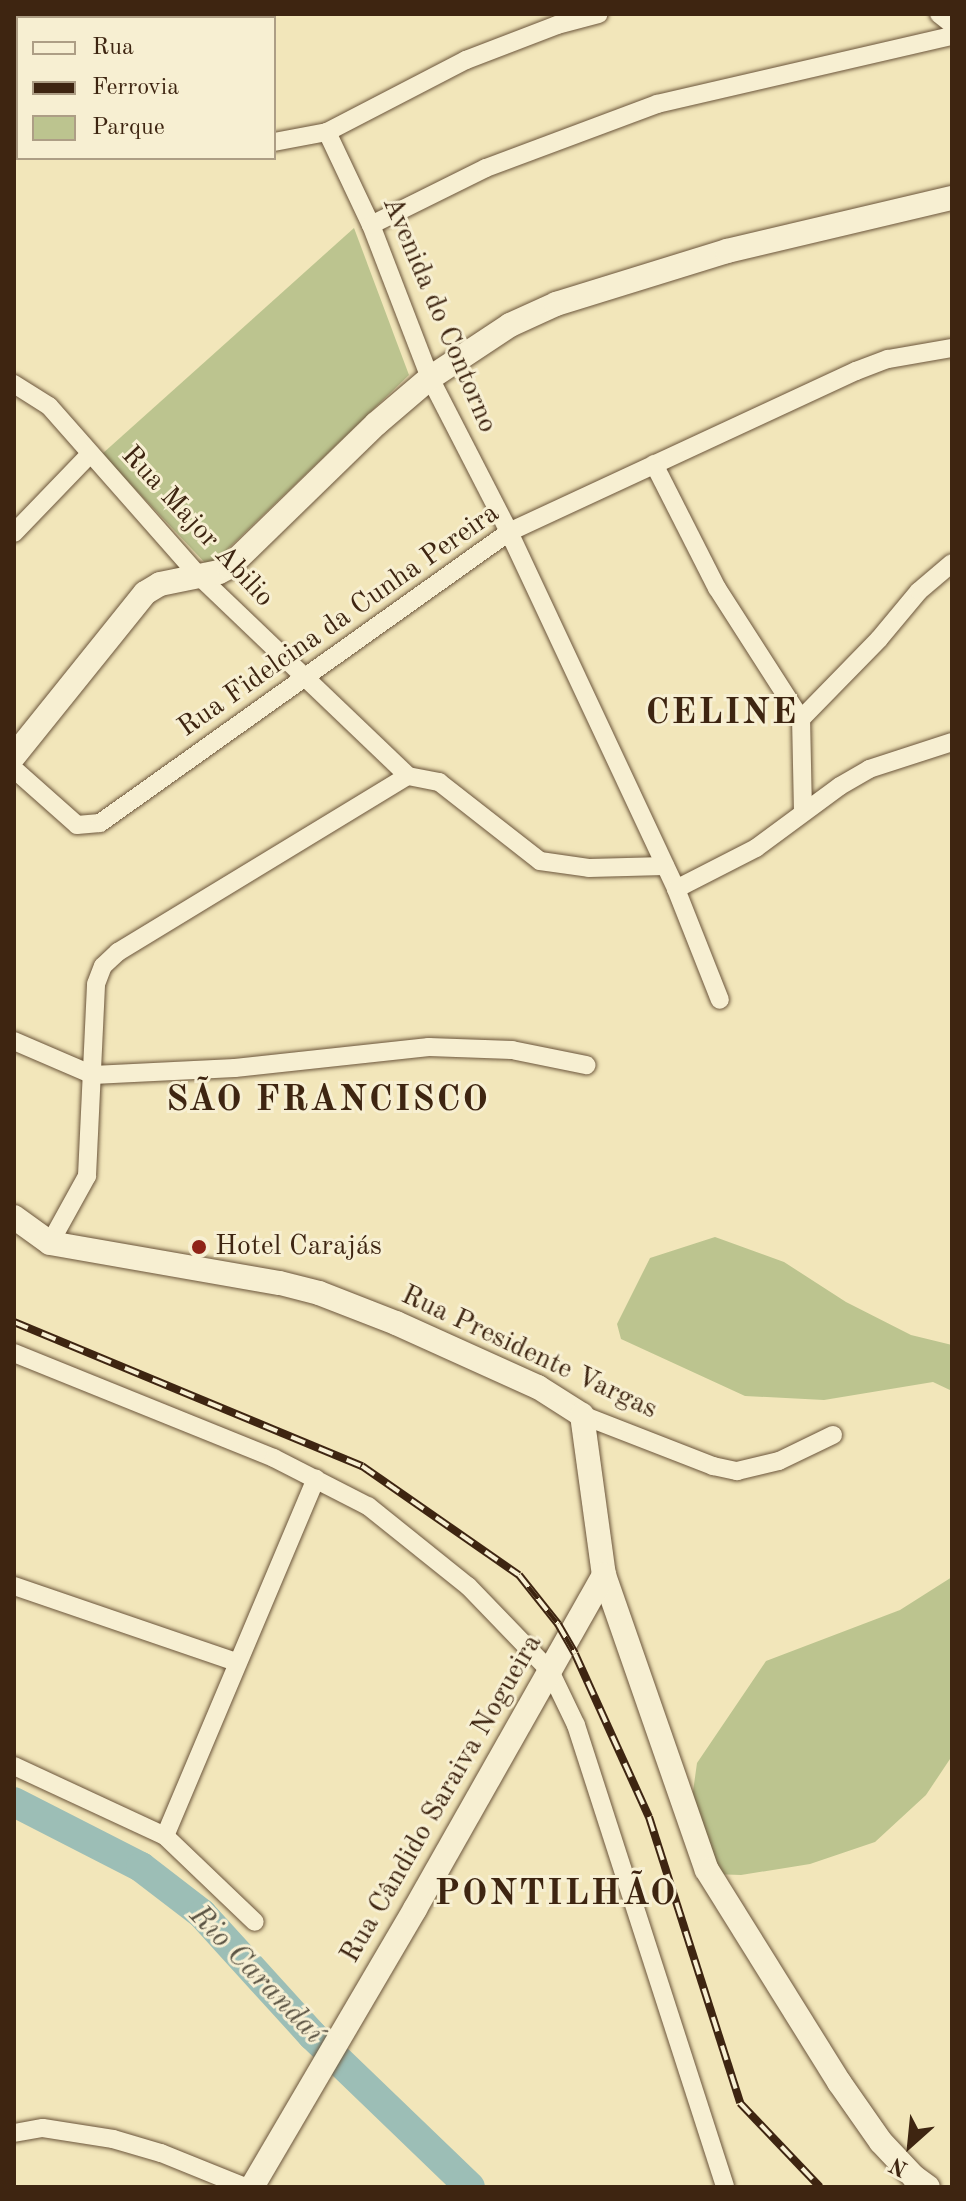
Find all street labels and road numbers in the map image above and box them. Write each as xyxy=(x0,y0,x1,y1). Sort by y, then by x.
street label: Avenida do Contorno xyxy=(374,192,504,438)
street label: Rua Major Abilio xyxy=(114,439,280,615)
street label: Rua Fidelcina da Cunha Pereira xyxy=(172,497,506,745)
street label: Rua Presidente Vargas xyxy=(396,1279,662,1427)
street label: Rua Cândido Saraiva Nogueira xyxy=(334,1629,550,1969)

